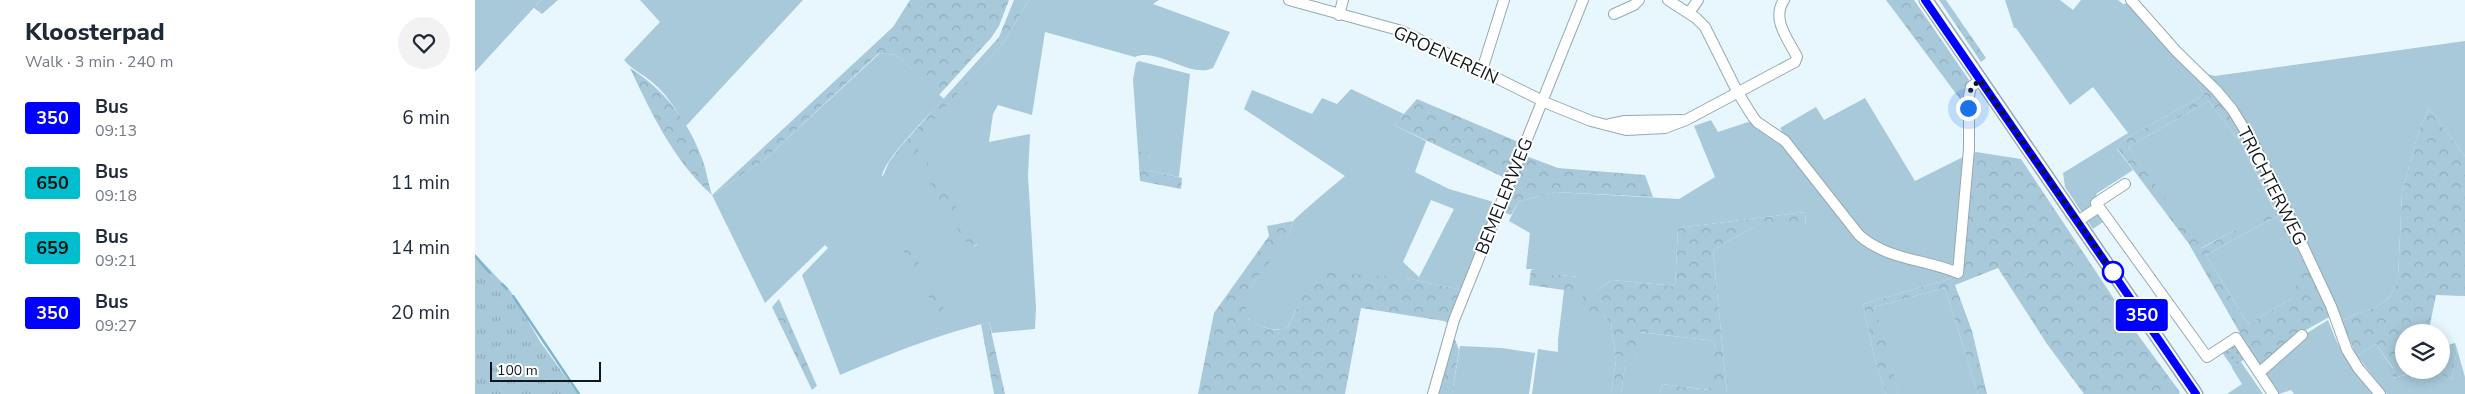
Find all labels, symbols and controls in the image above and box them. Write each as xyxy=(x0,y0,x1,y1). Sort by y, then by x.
text: Kloosterpad xyxy=(25,16,165,48)
button: heart xyxy=(398,17,450,69)
street label: GROENEREIN xyxy=(1389,20,1503,90)
text: Walk · 3 min · 240 m xyxy=(25,51,173,73)
text: Bus xyxy=(95,94,128,120)
your location xyxy=(1956,96,1981,121)
text: 6 min xyxy=(402,105,450,131)
text: 350 xyxy=(36,106,69,130)
text: 09:13 xyxy=(95,120,137,142)
street label: TRICHTERWEG xyxy=(2232,123,2312,249)
street label: BEMELERWEG xyxy=(1470,134,1538,258)
text: Bus xyxy=(95,159,128,185)
text: 11 min xyxy=(391,170,450,196)
text: 650 xyxy=(36,171,69,195)
text: 09:18 xyxy=(95,185,137,207)
text: Bus xyxy=(95,224,128,250)
text: 14 min xyxy=(391,235,450,261)
text: 659 xyxy=(36,236,69,260)
text: 09:21 xyxy=(95,250,137,272)
unlabelled marker xyxy=(2102,261,2124,283)
text: Bus xyxy=(95,289,128,315)
line badge: 350 xyxy=(2113,299,2171,331)
text: 20 min xyxy=(391,300,450,326)
text: 350 xyxy=(36,301,69,325)
text: 350 xyxy=(2126,303,2158,327)
text: 09:27 xyxy=(95,315,137,337)
map controls xyxy=(2395,324,2450,379)
button: layers xyxy=(2395,324,2450,379)
scale bar xyxy=(490,359,601,382)
text: 100 m xyxy=(497,361,538,380)

